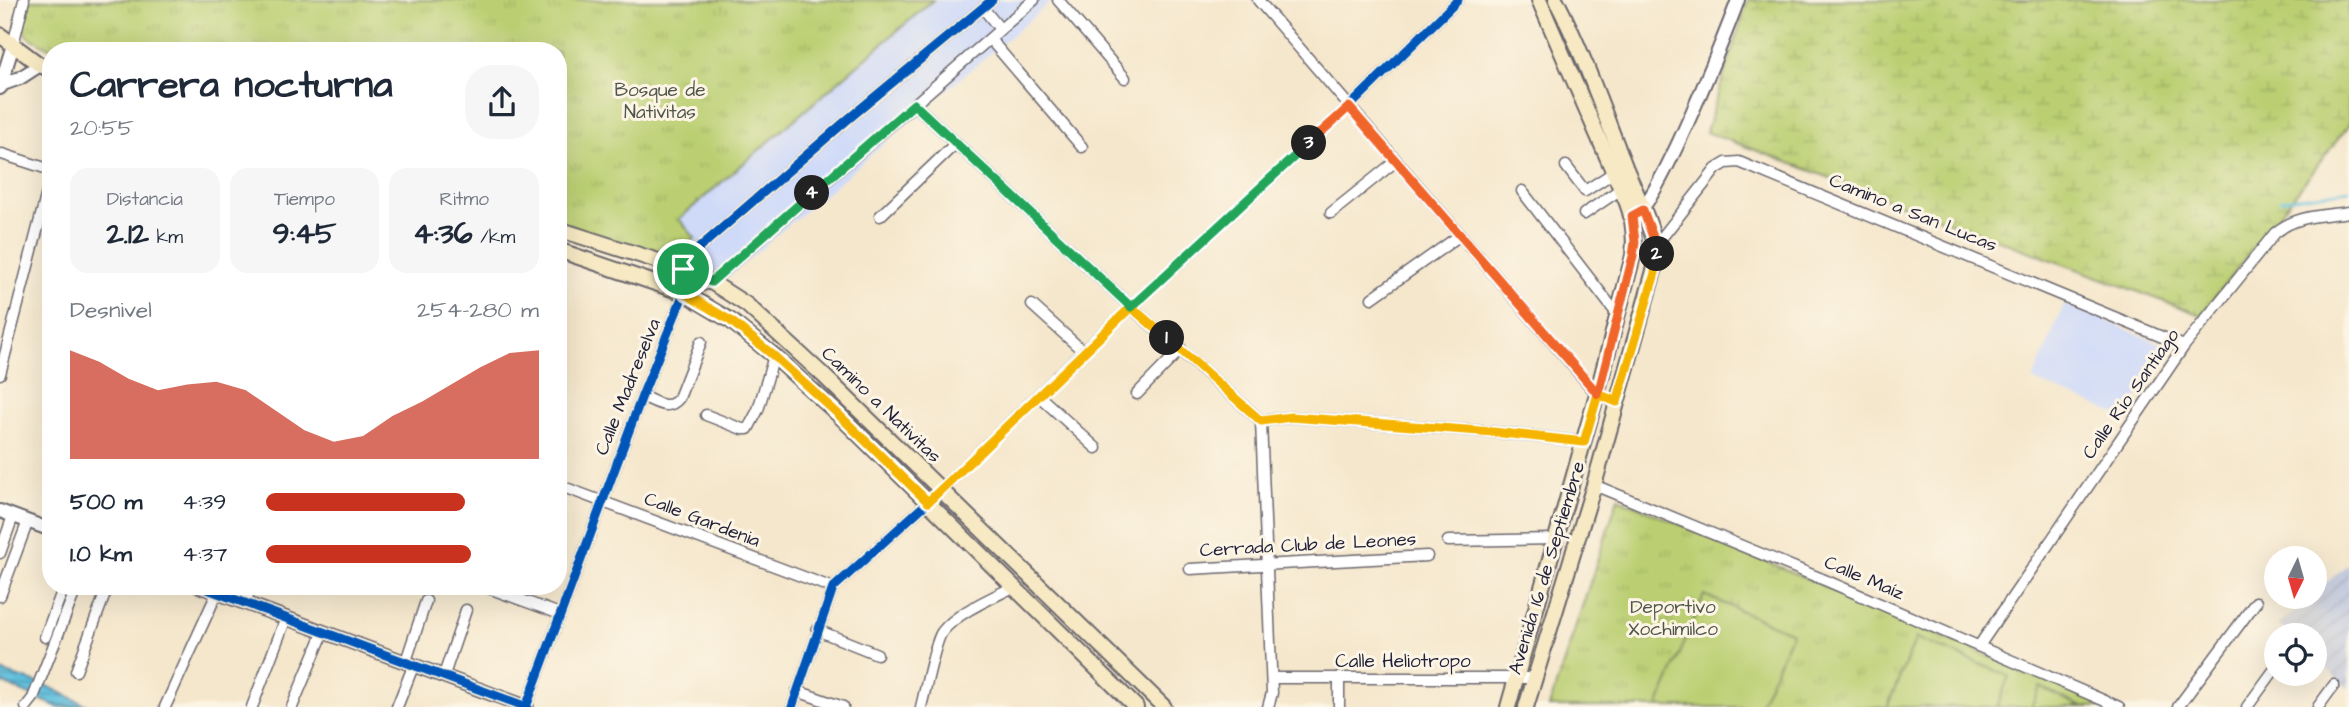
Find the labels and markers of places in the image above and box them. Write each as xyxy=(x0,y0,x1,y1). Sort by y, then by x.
pin: 3 xyxy=(1292,125,1326,160)
pin: 4 xyxy=(794,176,830,210)
pin: 2 xyxy=(1640,236,1674,272)
pin xyxy=(653,239,713,299)
pin: 1 xyxy=(1150,320,1184,356)

